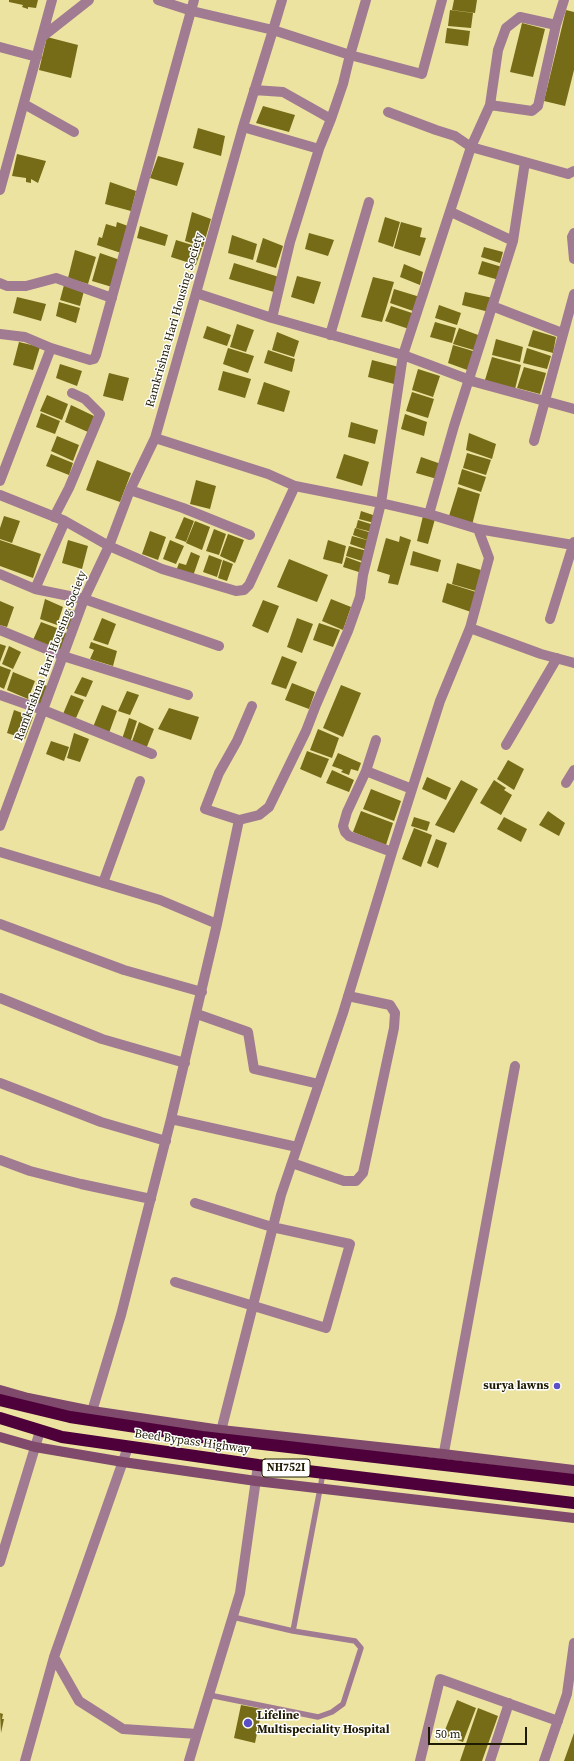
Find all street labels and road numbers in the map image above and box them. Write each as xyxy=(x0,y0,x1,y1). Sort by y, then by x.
street label: Ramkrishna Hari Housing Society xyxy=(143,231,207,409)
street label: Ramkrishna Hari Housing Society xyxy=(12,569,90,743)
street label: Beed Bypass Highway xyxy=(133,1427,251,1457)
road number: NH752I xyxy=(262,1459,310,1477)

